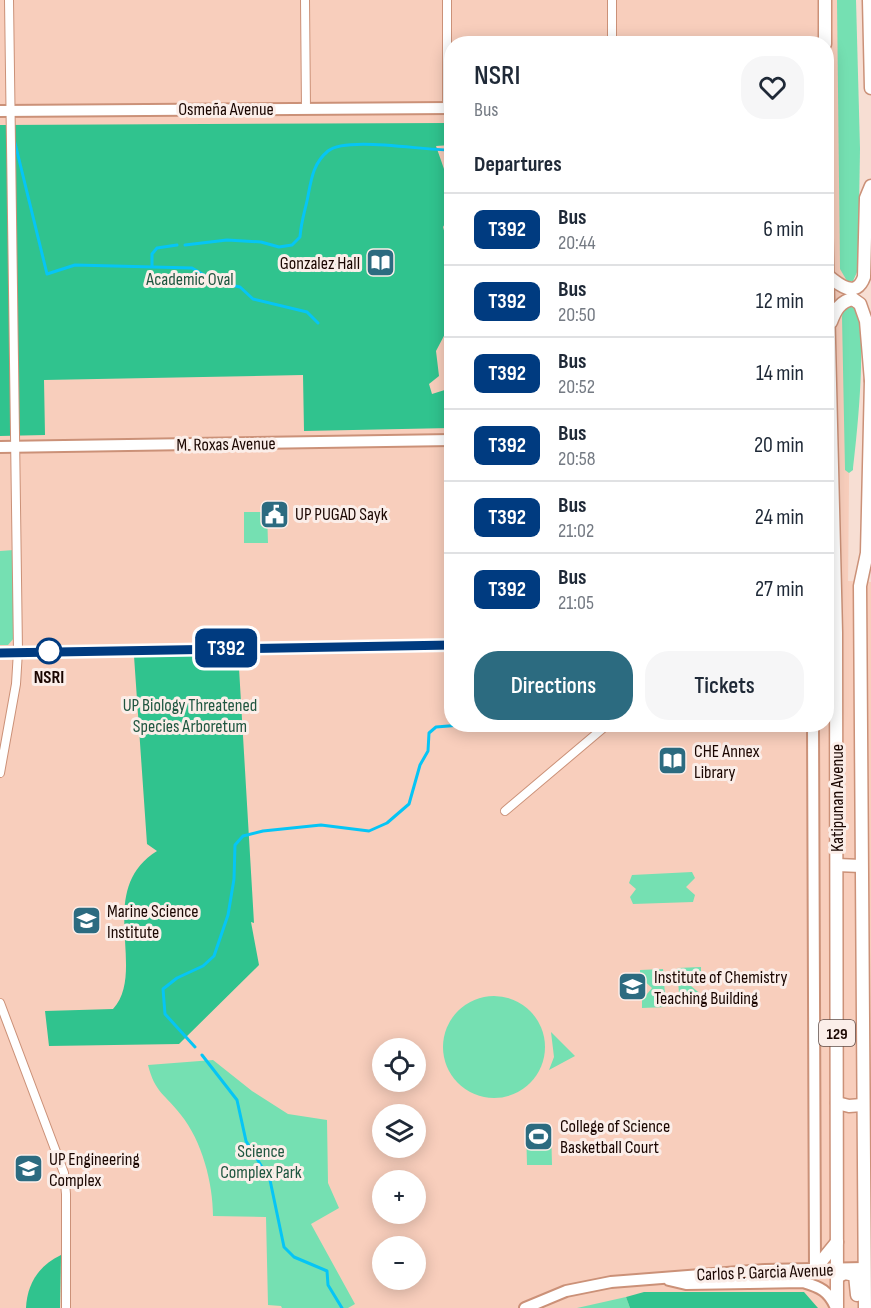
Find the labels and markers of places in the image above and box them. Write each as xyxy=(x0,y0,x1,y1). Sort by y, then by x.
library icon: Gonzalez Hall xyxy=(365,247,397,279)
place label: Gonzalez Hall xyxy=(280,253,360,274)
public building icon: UP PUGAD Sayk xyxy=(258,498,290,530)
place label: UP PUGAD Sayk xyxy=(295,504,388,525)
marker: NSRI xyxy=(36,638,62,664)
place label: NSRI xyxy=(34,667,64,688)
place label: CHE Annex Library xyxy=(694,741,760,783)
library icon: CHE Annex Library xyxy=(657,745,689,777)
place label: Marine Science Institute xyxy=(107,901,199,943)
school or university icon: Marine Science Institute xyxy=(70,905,102,937)
place label: Institute of Chemistry Teaching Building xyxy=(654,967,787,1009)
school or university icon: Institute of Chemistry Teaching Building xyxy=(617,971,649,1003)
place label: College of Science Basketball Court xyxy=(560,1116,670,1158)
sports icon: College of Science Basketball Court xyxy=(523,1120,555,1152)
place label: UP Engineering Complex xyxy=(49,1149,140,1191)
school or university icon: UP Engineering Complex xyxy=(12,1153,44,1185)

